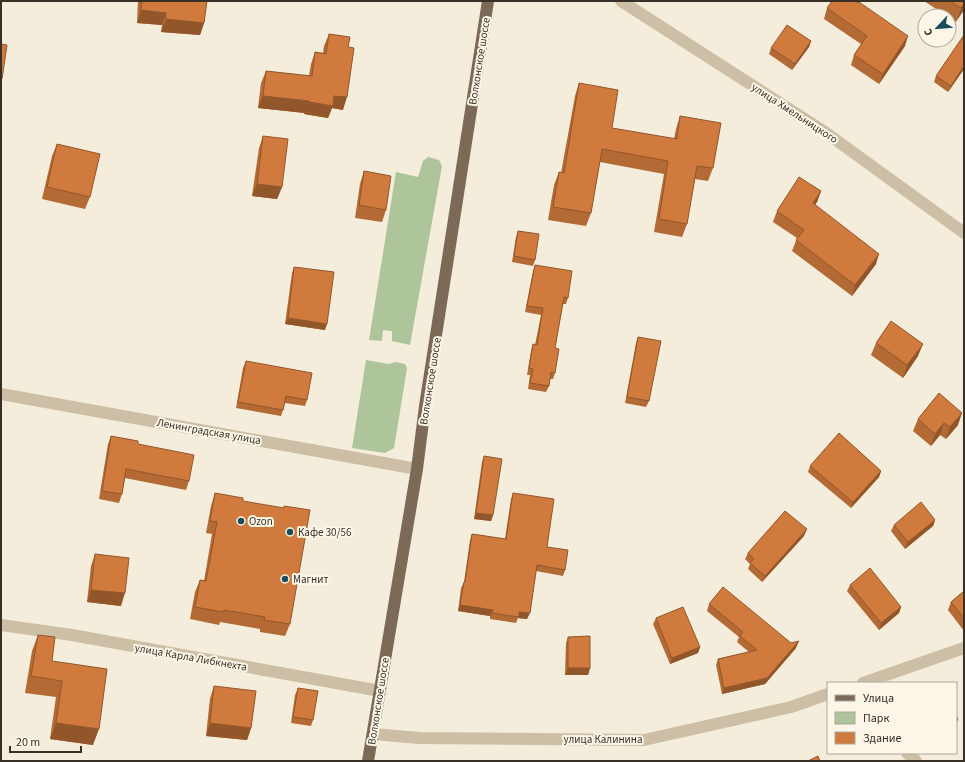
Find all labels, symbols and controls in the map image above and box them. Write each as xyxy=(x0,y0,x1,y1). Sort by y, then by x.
north arrow xyxy=(917,8,957,48)
street label: Волхонское шоссе xyxy=(465,16,494,106)
text: С xyxy=(920,25,937,38)
street label: улица Хмельницкого xyxy=(749,80,841,147)
street label: Волхонское шоссе xyxy=(416,336,445,426)
street label: Ленинградская улица xyxy=(156,415,262,448)
place label: Ozon xyxy=(249,514,273,529)
marker: Ozon xyxy=(236,516,246,526)
place label: Кафе 30/56 xyxy=(298,525,352,540)
marker: Кафе 30/56 xyxy=(285,527,295,537)
place label: Магнит xyxy=(293,572,329,587)
marker: Магнит xyxy=(280,574,290,584)
street label: улица Карла Либкнехта xyxy=(134,640,248,675)
street label: Волхонское шоссе xyxy=(364,656,393,746)
legend xyxy=(827,682,957,754)
text: Улица xyxy=(863,690,894,707)
text: Парк xyxy=(863,710,889,727)
scale bar xyxy=(10,728,81,754)
text: Здание xyxy=(863,730,902,747)
street label: улица Калинина xyxy=(563,732,643,747)
text: 20 m xyxy=(16,734,40,751)

